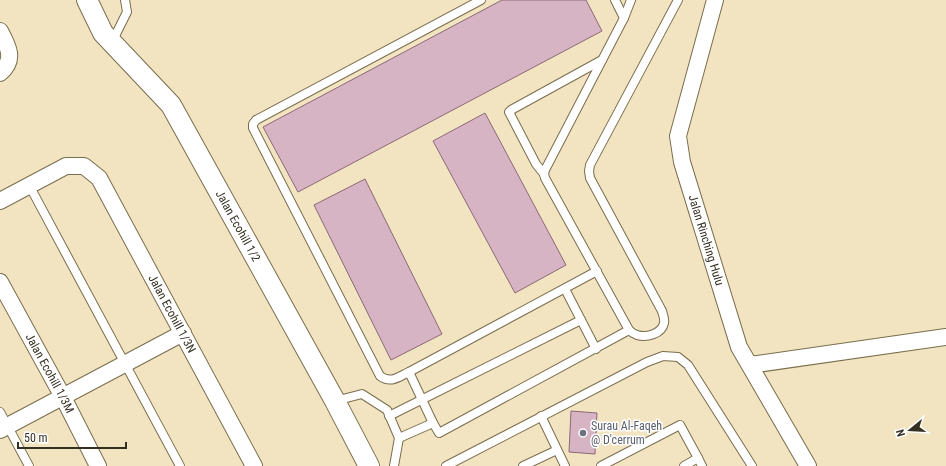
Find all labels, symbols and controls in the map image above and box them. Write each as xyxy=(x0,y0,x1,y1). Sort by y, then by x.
street label: Jalan Ecohill 1/2 xyxy=(213,188,263,264)
street label: Jalan Rinching Hulu xyxy=(686,193,727,287)
street label: Jalan Ecohill 1/3N xyxy=(145,272,199,355)
street label: Jalan Ecohill 1/3M xyxy=(23,331,77,415)
north arrow xyxy=(890,410,930,450)
place label: Surau Al-Faqeh @ D'cerrum xyxy=(591,419,662,447)
scale bar xyxy=(18,424,126,450)
text: N xyxy=(894,427,908,438)
marker: Surau Al-Faqeh @ D'cerrum xyxy=(578,428,588,438)
text: 50 m xyxy=(24,431,48,445)

